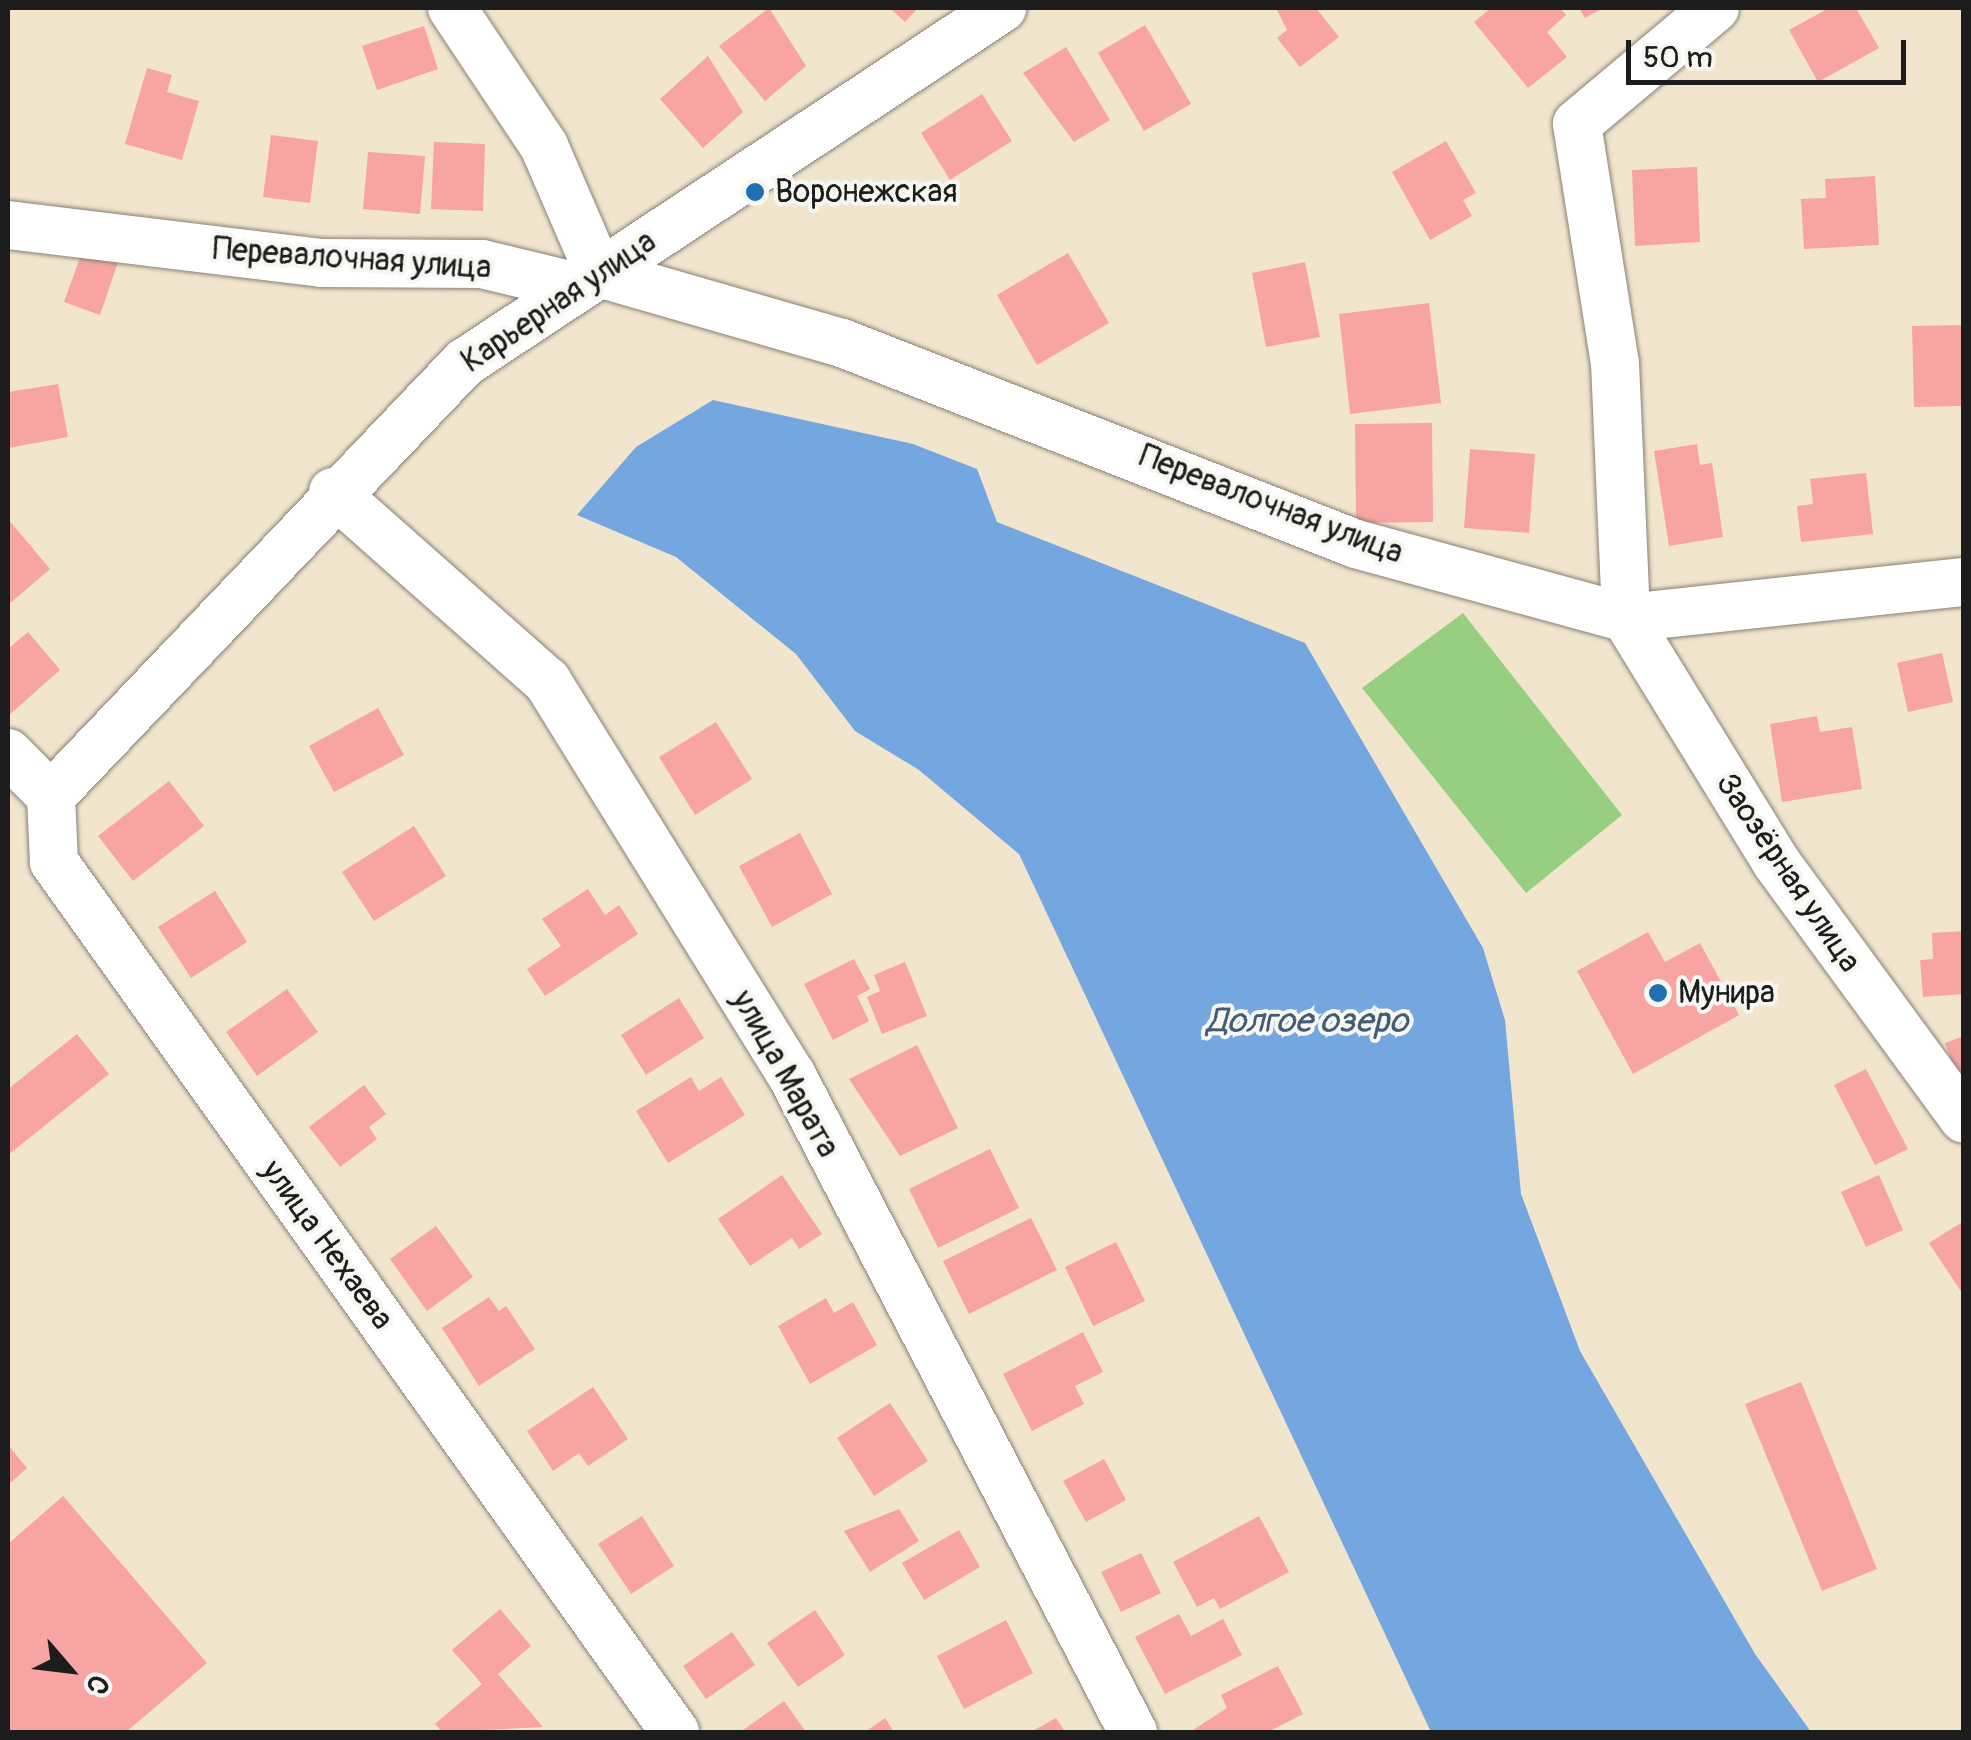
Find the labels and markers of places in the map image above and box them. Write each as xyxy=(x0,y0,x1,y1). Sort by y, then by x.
place label: Воронежская xyxy=(775,173,957,211)
marker: Воронежская xyxy=(744,181,766,203)
place label: Мунира xyxy=(1678,974,1775,1012)
marker: Мунира xyxy=(1647,982,1669,1004)

